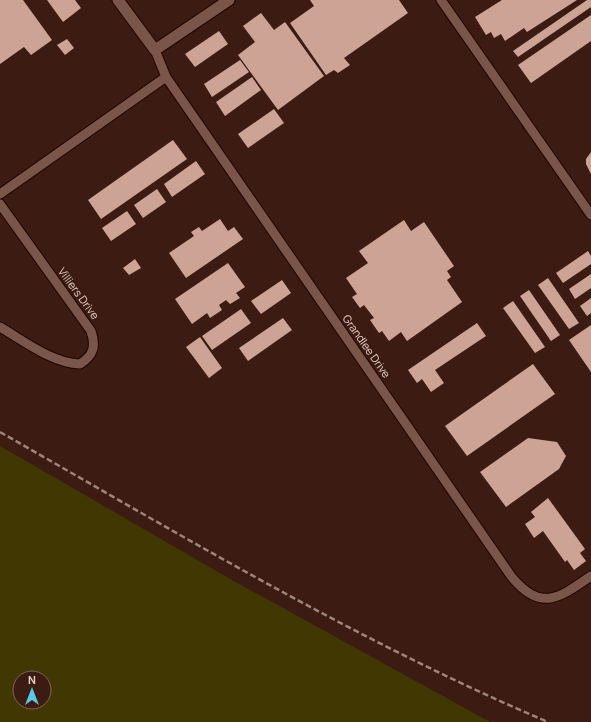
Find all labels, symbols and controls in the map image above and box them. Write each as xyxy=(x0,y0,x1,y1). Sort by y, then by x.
street label: Villiers Drive xyxy=(55,264,103,322)
street label: Grandlee Drive xyxy=(340,311,395,381)
north arrow xyxy=(12,670,52,710)
text: N xyxy=(28,672,36,687)

